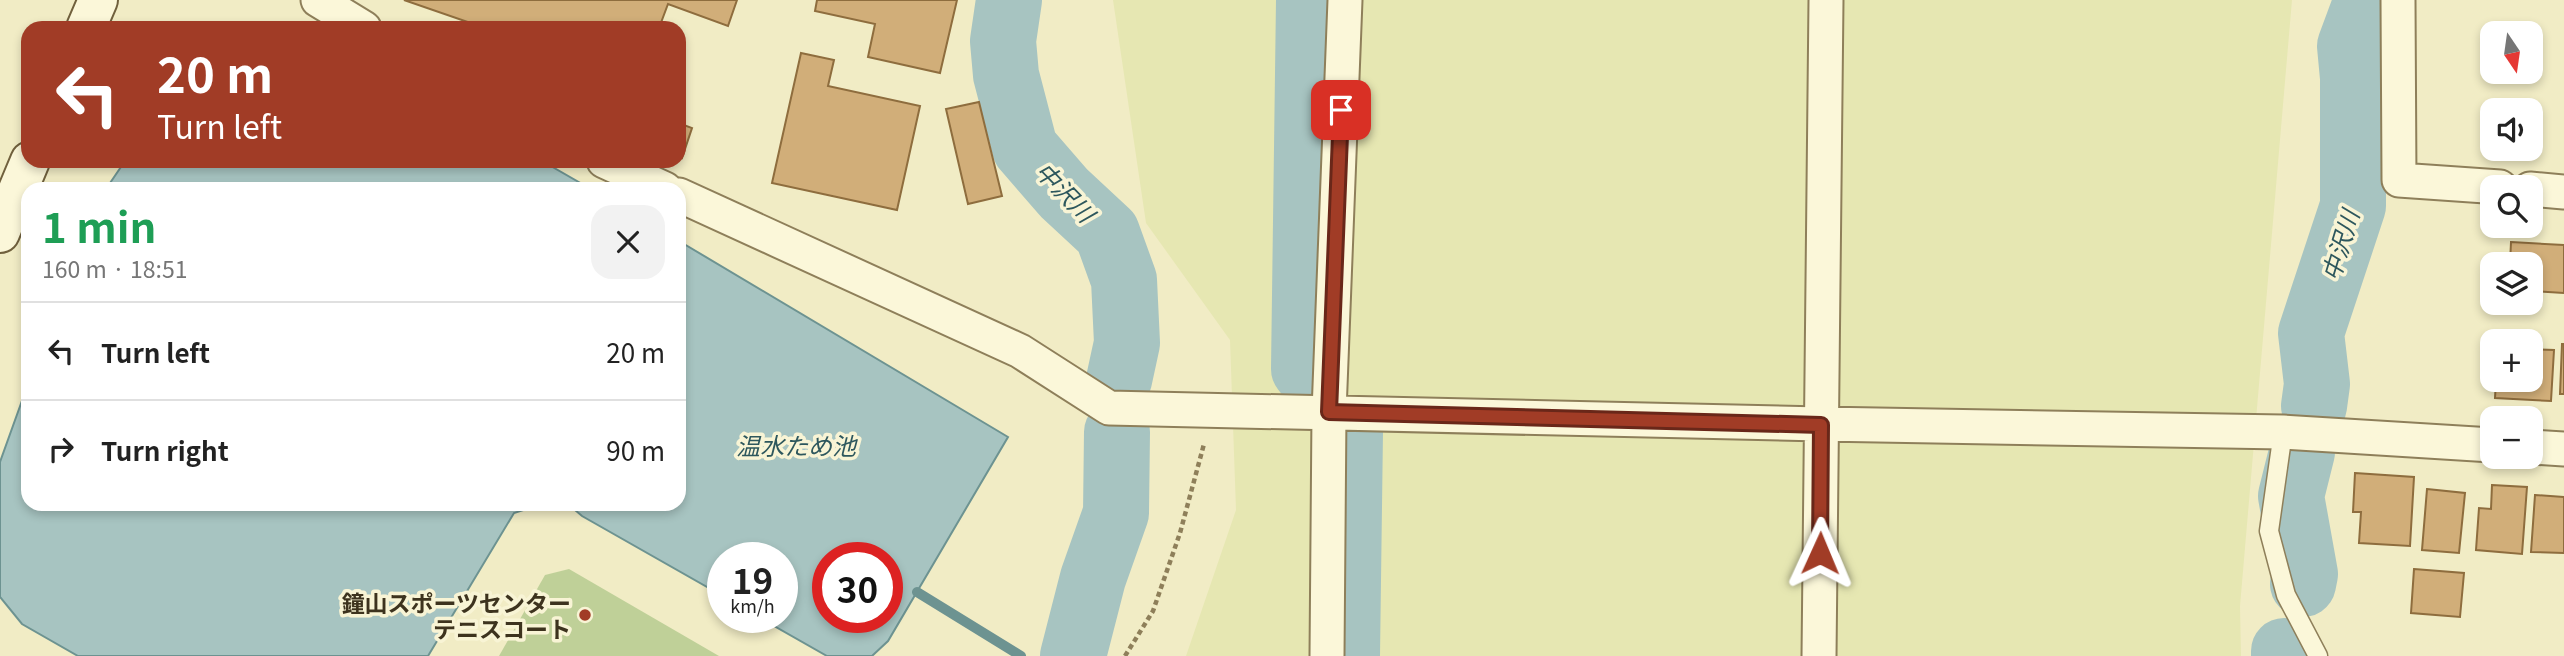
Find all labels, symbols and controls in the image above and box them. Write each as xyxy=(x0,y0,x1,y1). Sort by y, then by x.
north arrow xyxy=(2480,21,2543,84)
map controls xyxy=(2480,21,2543,469)
text: 20 m xyxy=(157,36,273,107)
icon: left xyxy=(42,49,133,140)
pin xyxy=(1311,80,1371,140)
icon: arrive xyxy=(1322,91,1360,129)
button: sound xyxy=(2480,98,2543,161)
text: Turn left xyxy=(157,102,282,148)
water label: 中沢川 xyxy=(1028,153,1106,231)
button: search xyxy=(2480,175,2543,238)
text: 1 min xyxy=(42,194,157,255)
water label: 中沢川 xyxy=(2312,203,2367,285)
button: close xyxy=(591,205,665,279)
text: 160 m · 18:51 xyxy=(42,251,187,285)
button: layers xyxy=(2480,252,2543,315)
button: + xyxy=(2480,329,2543,392)
icon: left xyxy=(42,332,80,370)
text: Turn left xyxy=(101,333,210,370)
text: 20 m xyxy=(606,333,665,370)
button: − xyxy=(2480,406,2543,469)
water label: 温水ため池 xyxy=(736,427,858,462)
icon: right xyxy=(42,430,80,468)
text: Turn right xyxy=(101,431,229,468)
text: 90 m xyxy=(606,431,665,468)
position arrow xyxy=(1783,516,1857,590)
speed limit sign: 30 xyxy=(812,542,903,633)
text: 19 xyxy=(732,553,773,604)
place label: 鐘山スポーツセンター テニスコート xyxy=(341,585,571,645)
text: km/h xyxy=(730,592,775,618)
marker: 鐘山スポーツセンター テニスコート xyxy=(577,607,593,623)

